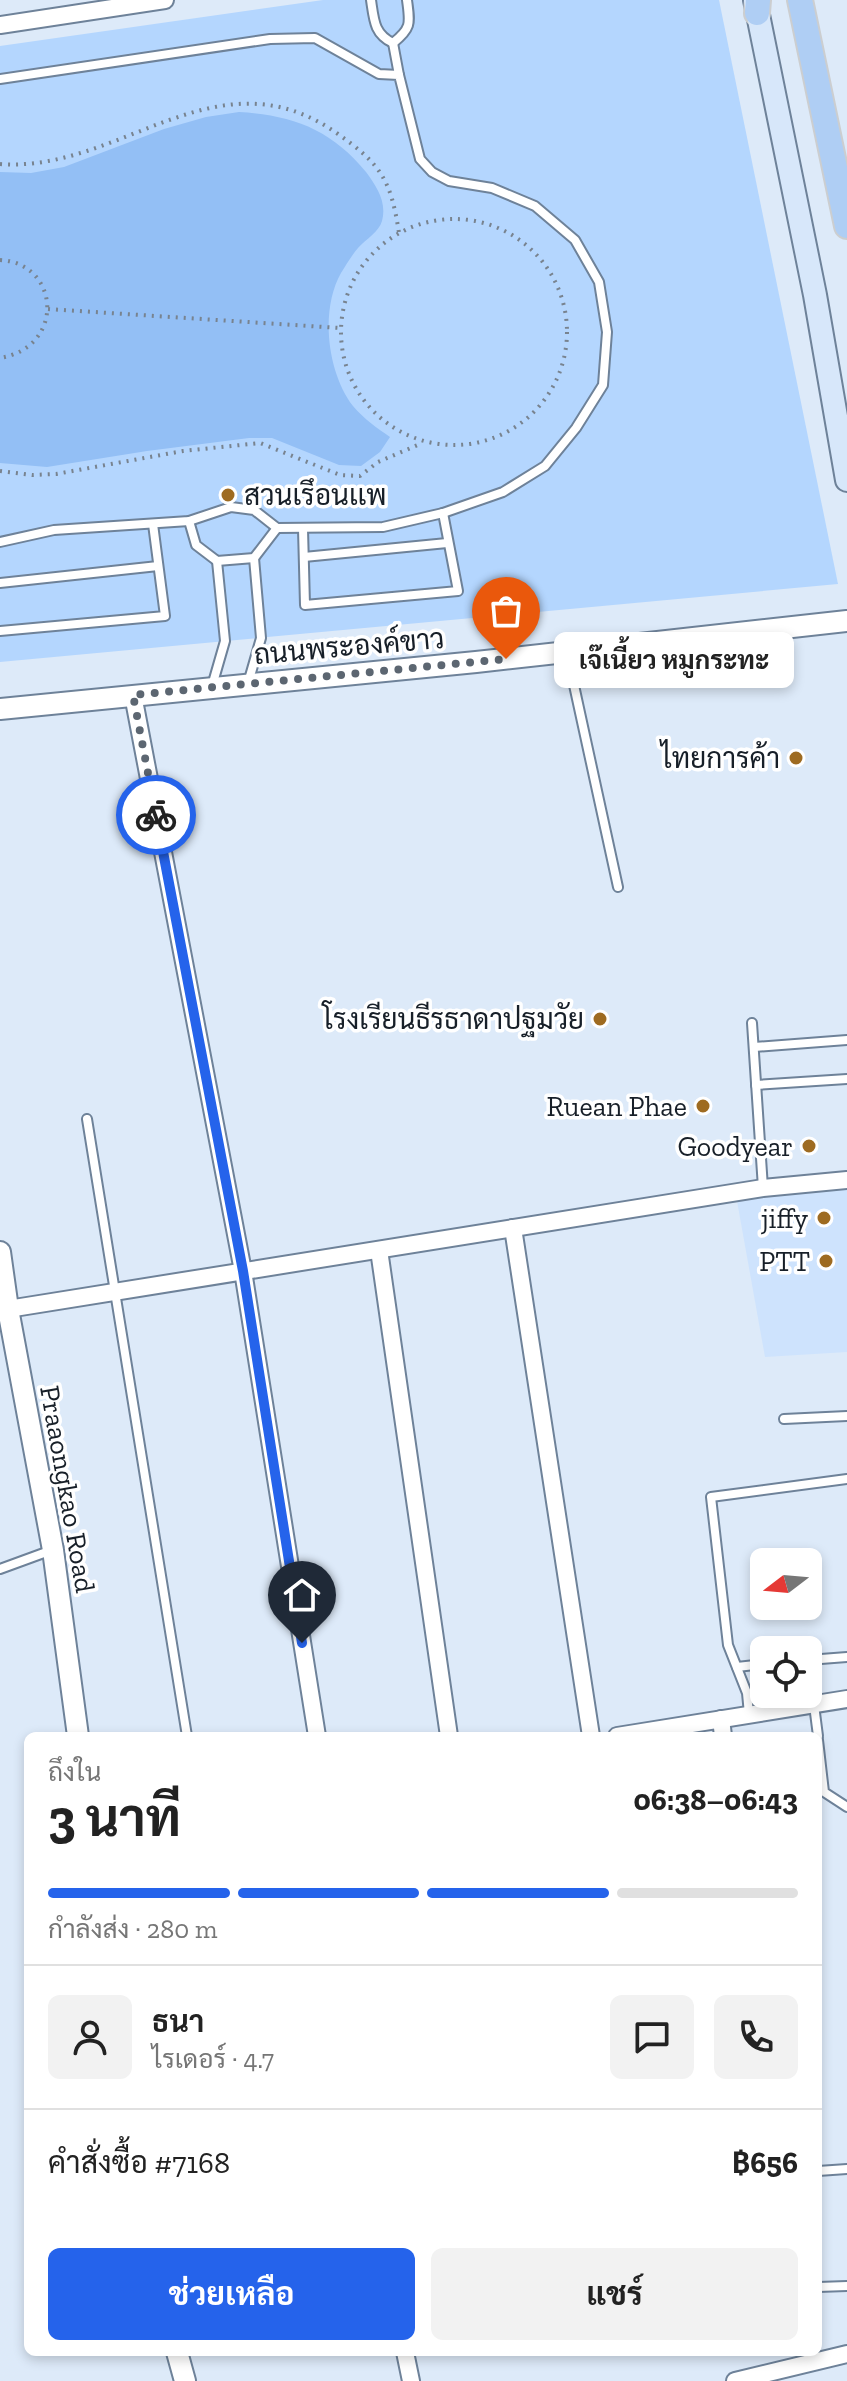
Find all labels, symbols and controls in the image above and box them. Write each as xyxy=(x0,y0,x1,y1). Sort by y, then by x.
place label: สวนเรึอนเเพ xyxy=(244,477,386,512)
marker: สวนเรึอนเเพ xyxy=(219,486,237,504)
pin xyxy=(472,577,540,659)
icon: bag xyxy=(484,589,528,633)
street label: ถนนพระองค์ขาว xyxy=(252,619,446,671)
callout: เจ๊เนี้ยว หมูกระทะ xyxy=(554,631,794,687)
text: เจ๊เนี้ยว หมูกระทะ xyxy=(579,644,769,676)
place label: ไทยการค้า xyxy=(659,739,780,775)
marker: ไทยการค้า xyxy=(787,749,805,767)
courier xyxy=(116,775,196,855)
icon: bike xyxy=(134,793,178,837)
place label: โรงเรียนธีรธาดาปฐมวัย xyxy=(320,1000,584,1038)
marker: โรงเรียนธีรธาดาปฐมวัย xyxy=(591,1010,609,1028)
place label: Ruean Phae xyxy=(546,1090,687,1123)
marker: Ruean Phae xyxy=(694,1097,712,1115)
place label: Goodyear xyxy=(677,1130,793,1163)
marker: Goodyear xyxy=(800,1137,818,1155)
place label: jiffy xyxy=(761,1202,809,1235)
marker: jiffy xyxy=(815,1209,833,1227)
place label: PTT xyxy=(759,1245,810,1278)
marker: PTT xyxy=(817,1252,835,1270)
street label: Praaongkao Road xyxy=(33,1383,102,1595)
north arrow xyxy=(750,1548,822,1620)
map controls xyxy=(750,1548,822,1708)
pin xyxy=(268,1561,336,1643)
icon: home xyxy=(280,1573,324,1617)
button: locate xyxy=(750,1636,822,1708)
text: ถึงใน xyxy=(48,1756,101,1788)
text: 06:38–06:43 xyxy=(633,1782,798,1818)
text: 3 นาที xyxy=(48,1787,181,1849)
text: กำลังส่ง · 280 m xyxy=(48,1913,218,1945)
button: person xyxy=(48,1995,132,2079)
button: chat xyxy=(610,1995,694,2079)
button: phone xyxy=(714,1995,798,2079)
text: ธนา xyxy=(152,2004,204,2040)
text: ไรเดอร์ · 4.7 xyxy=(152,2043,274,2075)
text: คำสั่งซื้อ #7168 xyxy=(48,2145,230,2181)
text: ฿656 xyxy=(732,2145,798,2181)
button: ช่วยเหลือ xyxy=(48,2248,415,2340)
button: แชร์ xyxy=(431,2248,798,2340)

